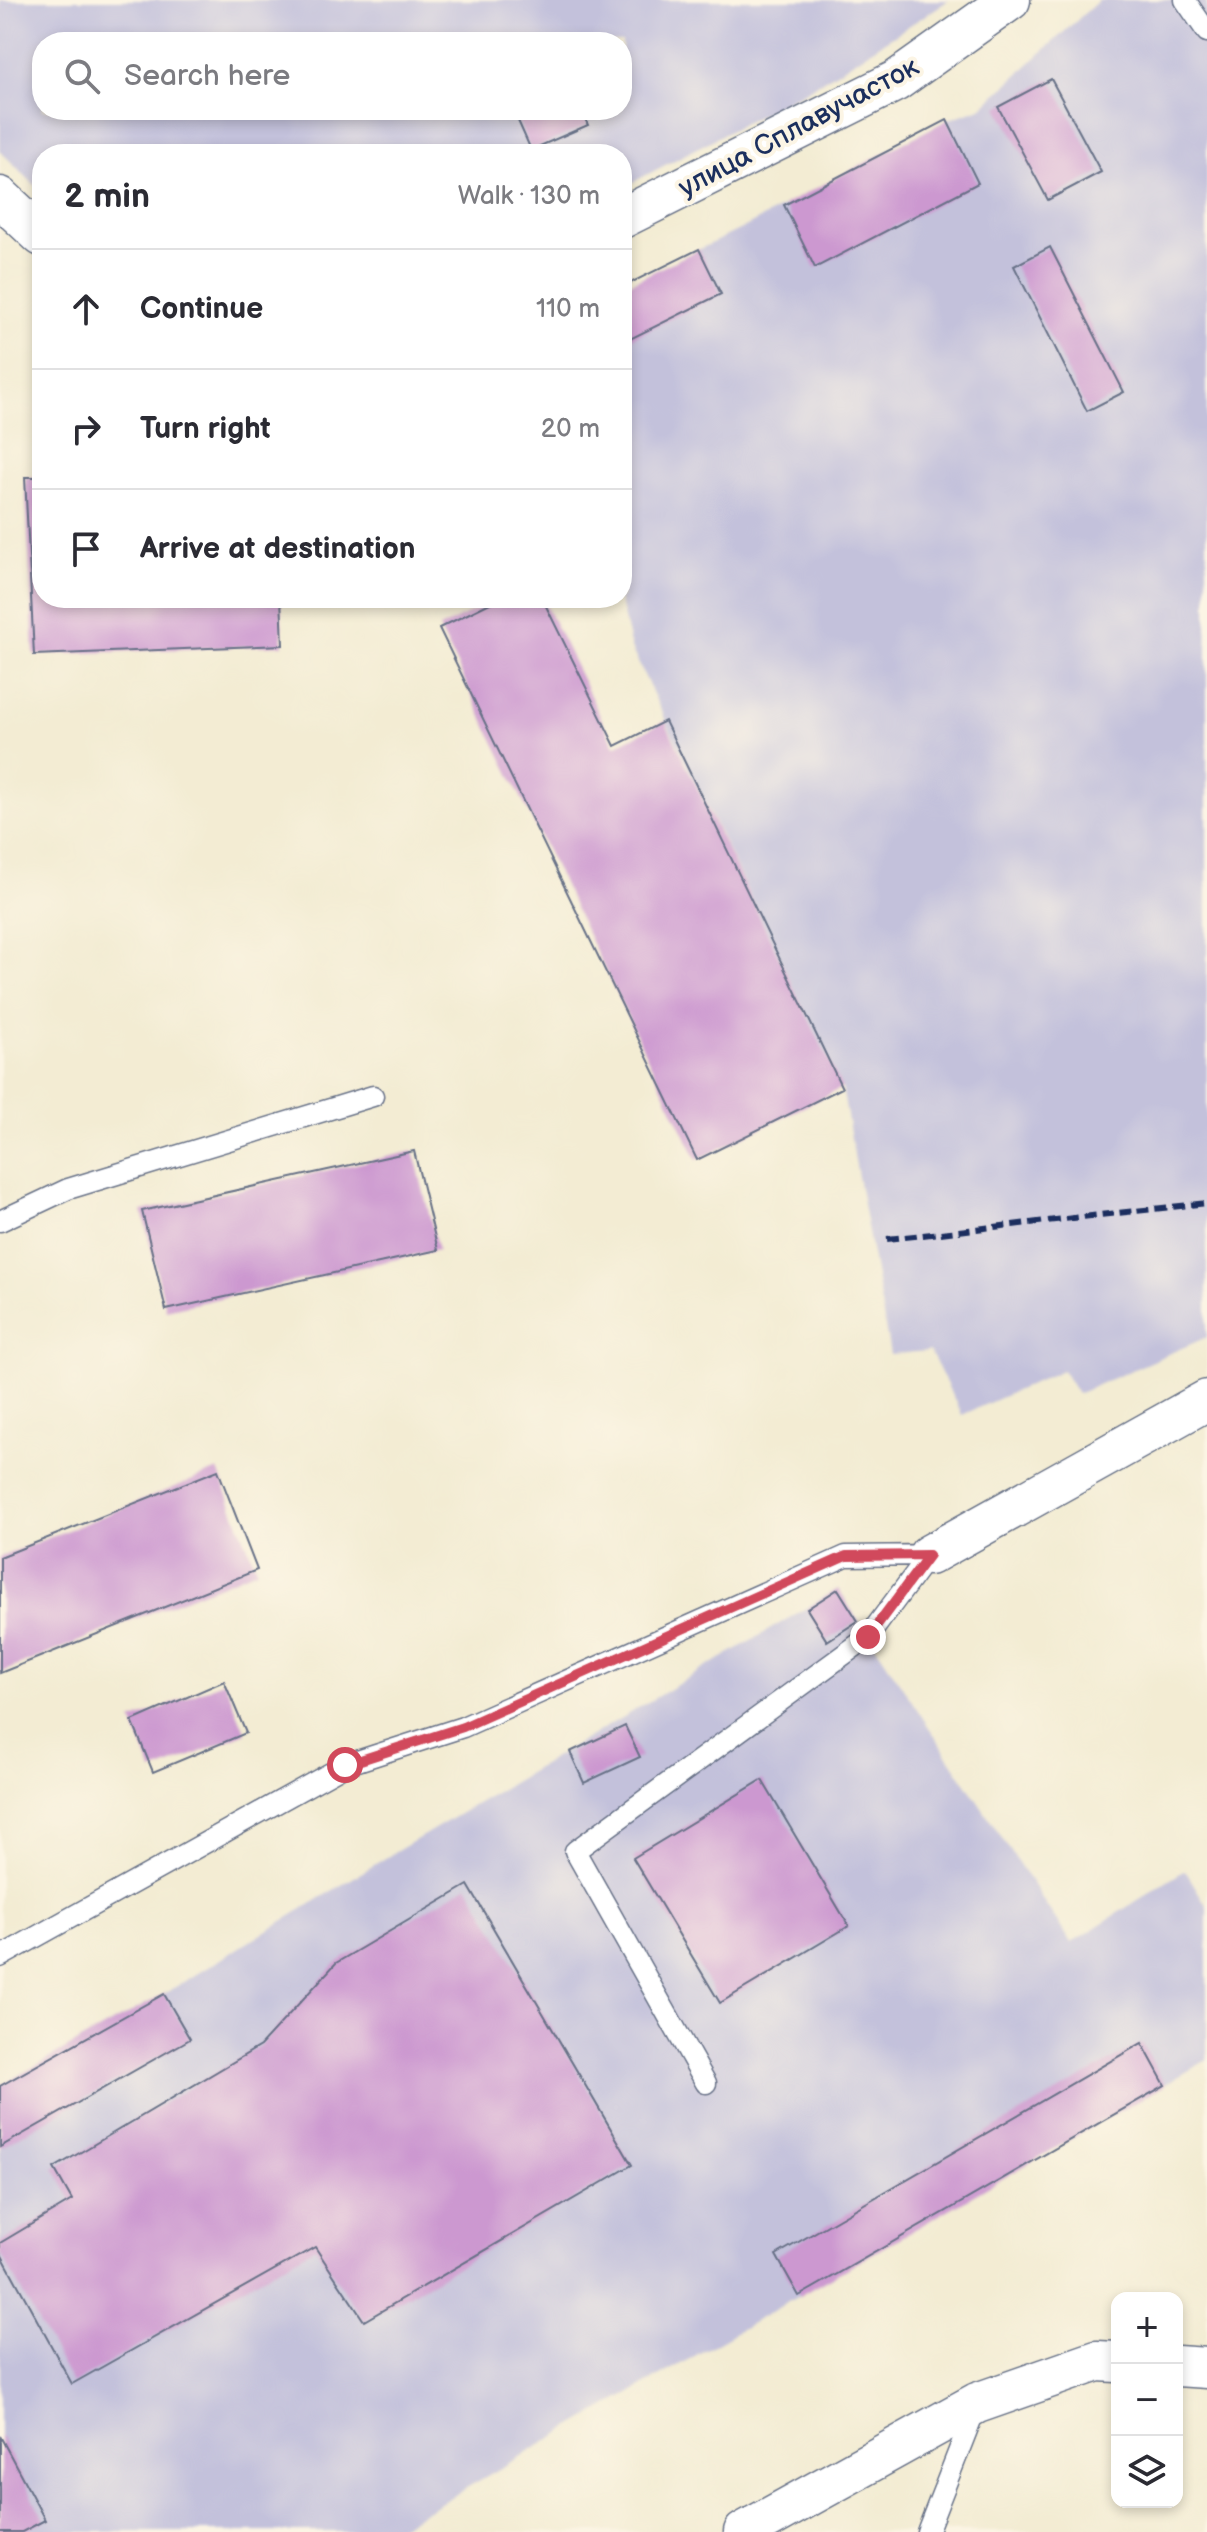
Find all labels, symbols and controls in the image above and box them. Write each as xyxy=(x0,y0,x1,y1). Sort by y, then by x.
search box xyxy=(32,32,632,120)
street label: улица Сплавучасток xyxy=(673,50,924,205)
icon: search xyxy=(60,54,104,98)
text: Search here xyxy=(124,58,290,94)
text: 2 min xyxy=(64,176,150,217)
text: Walk · 130 m xyxy=(458,181,600,212)
icon: ahead xyxy=(64,287,108,331)
text: Continue xyxy=(140,291,263,327)
text: 110 m xyxy=(536,294,600,325)
icon: right xyxy=(64,407,108,451)
text: Turn right xyxy=(140,411,271,447)
text: 20 m xyxy=(541,414,600,445)
icon: arrive xyxy=(64,527,108,571)
text: Arrive at destination xyxy=(140,531,416,567)
route end xyxy=(850,1619,886,1655)
route start xyxy=(327,1747,363,1783)
map controls xyxy=(1111,2292,1183,2508)
button: + xyxy=(1111,2292,1183,2364)
button: − xyxy=(1111,2364,1183,2436)
button: layers xyxy=(1111,2436,1183,2508)

